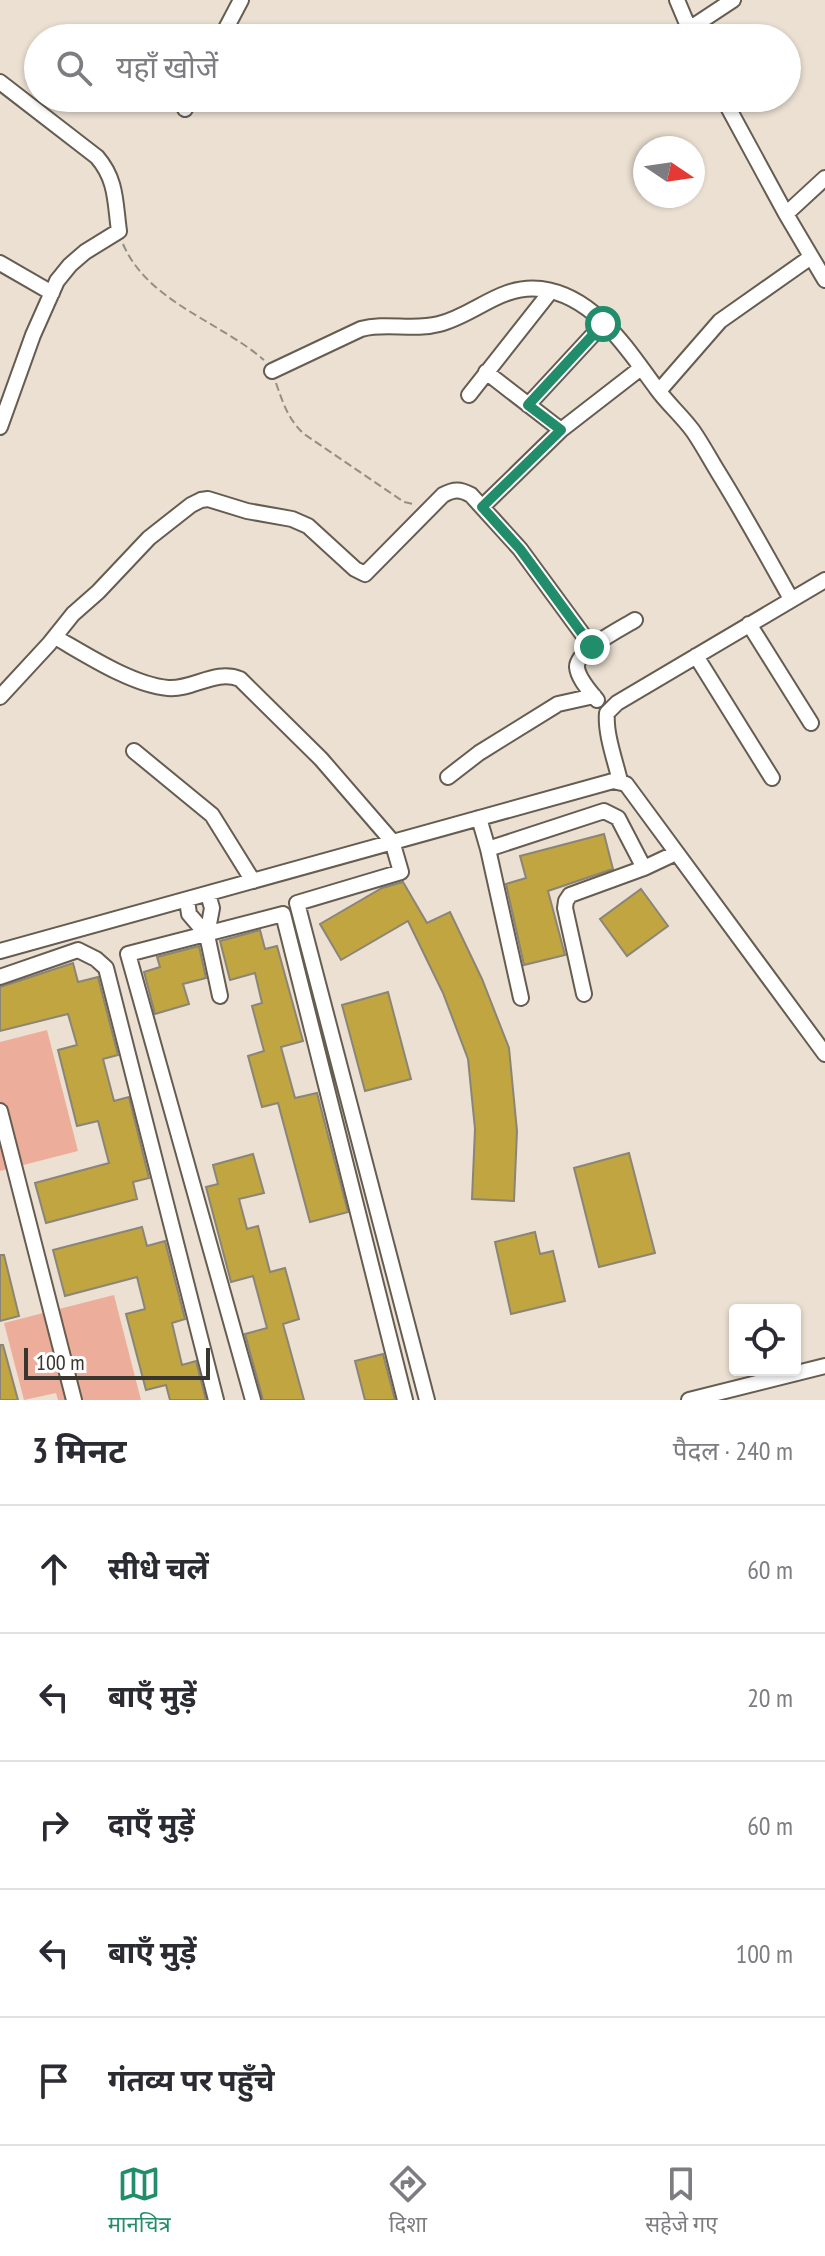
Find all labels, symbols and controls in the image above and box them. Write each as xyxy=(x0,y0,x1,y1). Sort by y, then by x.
search box xyxy=(24,24,801,112)
icon: search xyxy=(52,46,96,90)
text: यहाँ खोजें xyxy=(116,47,218,86)
north arrow xyxy=(633,136,705,208)
route start xyxy=(585,306,621,342)
route end xyxy=(574,629,610,665)
map controls xyxy=(729,1304,801,1376)
button: locate xyxy=(729,1304,801,1376)
scale bar xyxy=(24,1344,210,1380)
text: 100 m xyxy=(36,1348,85,1376)
text: 3 मिनट xyxy=(32,1428,127,1472)
text: पैदल · 240 m xyxy=(673,1434,793,1467)
icon: ahead xyxy=(32,1547,76,1591)
text: सीधे चलें xyxy=(108,1548,209,1587)
text: 60 m xyxy=(747,1553,793,1586)
icon: left xyxy=(32,1675,76,1719)
text: बाएँ मुड़ें xyxy=(108,1676,196,1715)
text: 20 m xyxy=(747,1681,793,1714)
icon: right xyxy=(32,1803,76,1847)
text: दाएँ मुड़ें xyxy=(108,1804,195,1843)
text: 60 m xyxy=(747,1809,793,1842)
icon: left xyxy=(32,1931,76,1975)
text: बाएँ मुड़ें xyxy=(108,1932,196,1971)
text: 100 m xyxy=(735,1937,793,1970)
icon: arrive xyxy=(32,2059,76,2103)
text: गंतव्य पर पहुँचे xyxy=(108,2060,275,2099)
tab: मानचित्र xyxy=(108,2162,171,2241)
tab: दिशा xyxy=(386,2162,430,2241)
tab: सहेजे गए xyxy=(645,2162,717,2241)

